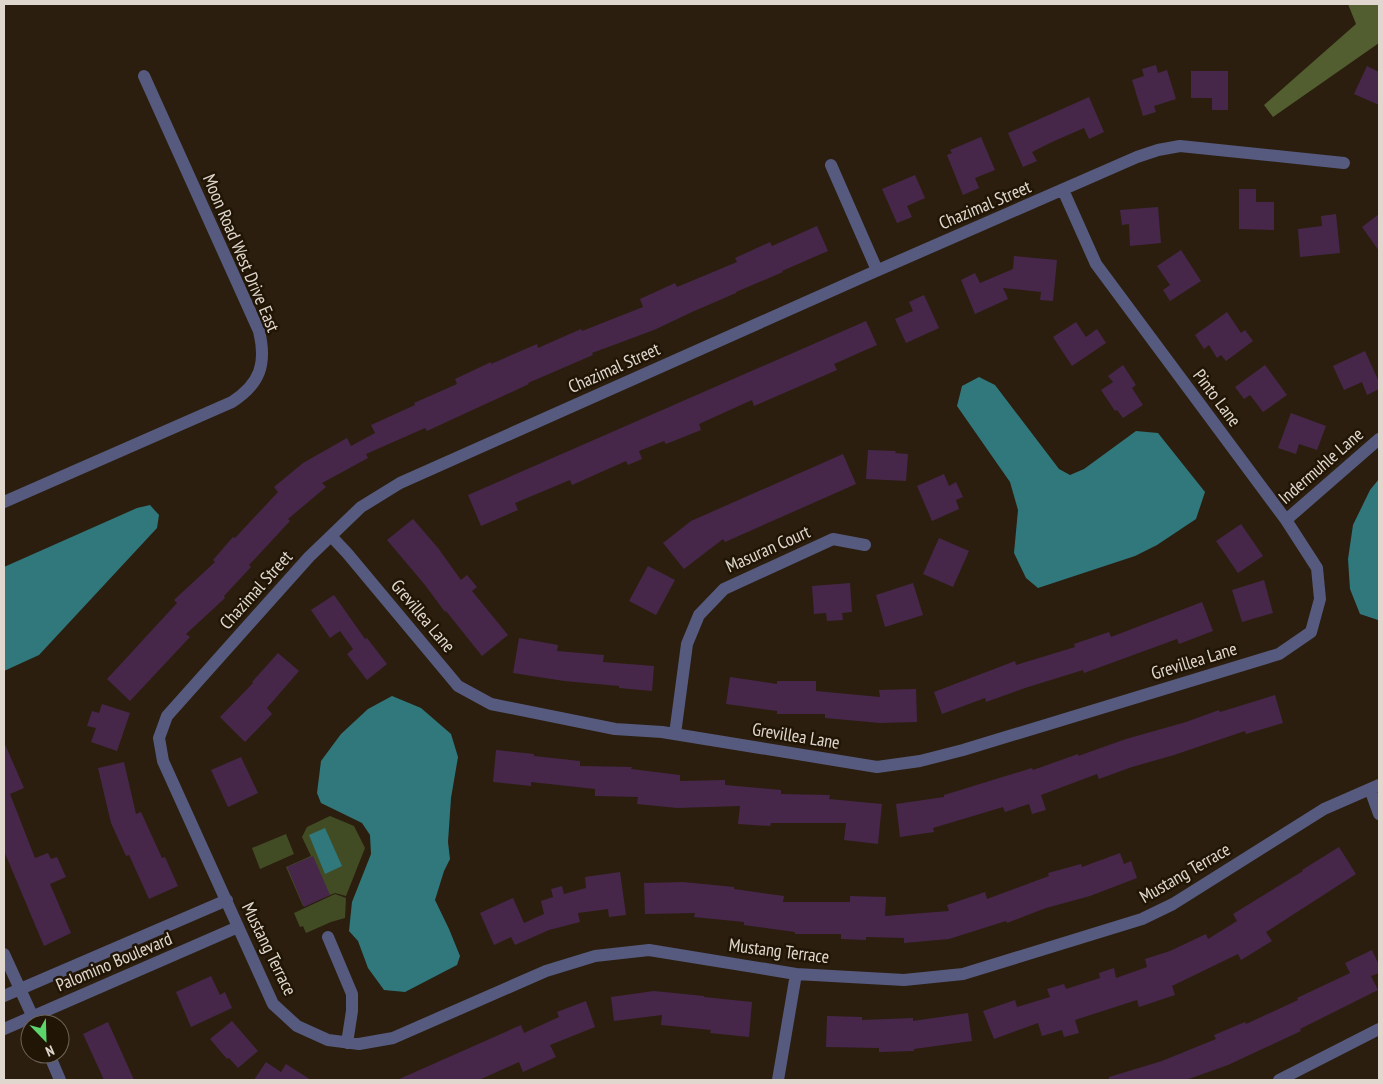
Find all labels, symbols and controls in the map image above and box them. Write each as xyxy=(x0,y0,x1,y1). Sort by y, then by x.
street label: Moon Road West Drive East xyxy=(198,170,285,335)
street label: Chazimal Street xyxy=(935,175,1034,234)
street label: Chazimal Street xyxy=(564,337,663,398)
street label: Pinto Lane xyxy=(1188,364,1246,431)
street label: Indermuhle Lane xyxy=(1274,423,1368,509)
street label: Masuran Court xyxy=(722,520,814,577)
street label: Chazimal Street xyxy=(214,546,297,634)
street label: Grevillea Lane xyxy=(386,574,461,657)
street label: Grevillea Lane xyxy=(1148,637,1239,684)
street label: Grevillea Lane xyxy=(751,717,842,754)
street label: Mustang Terrace xyxy=(1135,837,1234,908)
street label: Mustang Terrace xyxy=(237,898,302,999)
street label: Palomino Boulevard xyxy=(52,927,175,996)
street label: Mustang Terrace xyxy=(728,933,830,968)
north arrow xyxy=(20,1014,70,1064)
text: N xyxy=(43,1041,57,1061)

